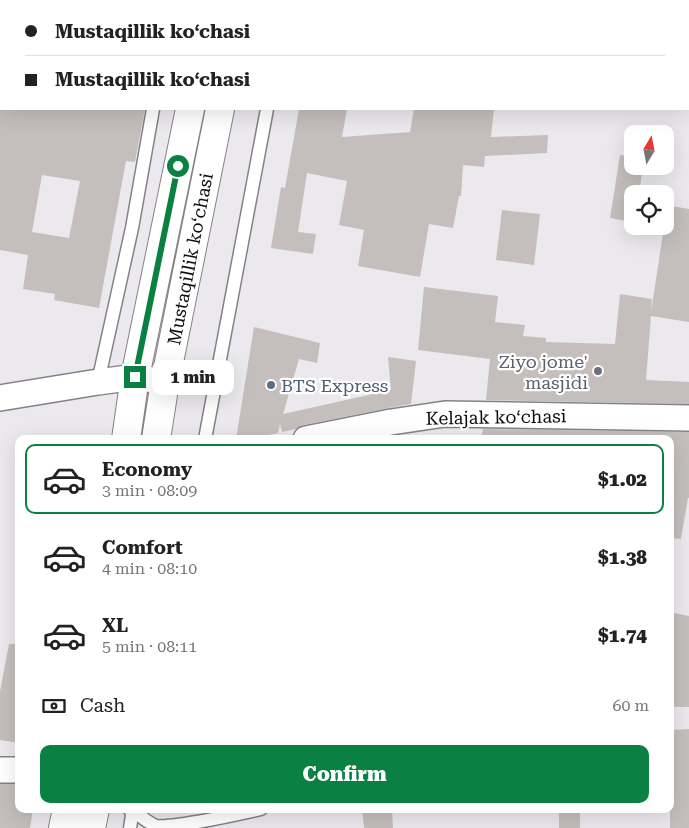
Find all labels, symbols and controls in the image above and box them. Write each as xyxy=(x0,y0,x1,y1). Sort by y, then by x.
text: Mustaqillik koʻchasi xyxy=(55,20,250,43)
text: Mustaqillik koʻchasi xyxy=(55,68,250,91)
north arrow xyxy=(624,125,674,175)
map controls xyxy=(624,125,674,235)
route start xyxy=(167,155,189,177)
street label: Mustaqillik koʻchasi xyxy=(163,171,217,347)
button: locate xyxy=(624,185,674,235)
place label: Ziyo jome' masjidi xyxy=(499,351,588,393)
callout: 1 min xyxy=(152,360,235,394)
marker: Ziyo jome' masjidi xyxy=(592,365,604,377)
route end xyxy=(124,366,146,388)
text: 1 min xyxy=(171,368,215,387)
place label: BTS Express xyxy=(281,375,388,396)
marker: BTS Express xyxy=(265,379,277,391)
street label: Kelajak koʻchasi xyxy=(426,405,567,429)
icon: car xyxy=(42,457,87,502)
text: Economy xyxy=(102,458,192,481)
text: $1.02 xyxy=(598,468,647,491)
text: 3 min · 08:09 xyxy=(102,481,197,500)
icon: car xyxy=(42,535,87,580)
text: Comfort xyxy=(102,536,183,559)
text: $1.38 xyxy=(598,546,647,569)
text: 4 min · 08:10 xyxy=(102,559,197,578)
icon: car xyxy=(42,613,87,658)
text: XL xyxy=(102,614,128,637)
text: $1.74 xyxy=(598,624,647,647)
text: 5 min · 08:11 xyxy=(102,637,197,656)
icon: cash xyxy=(40,692,68,720)
text: Cash xyxy=(80,694,125,717)
text: 60 m xyxy=(612,696,649,715)
button: Confirm xyxy=(40,745,649,803)

